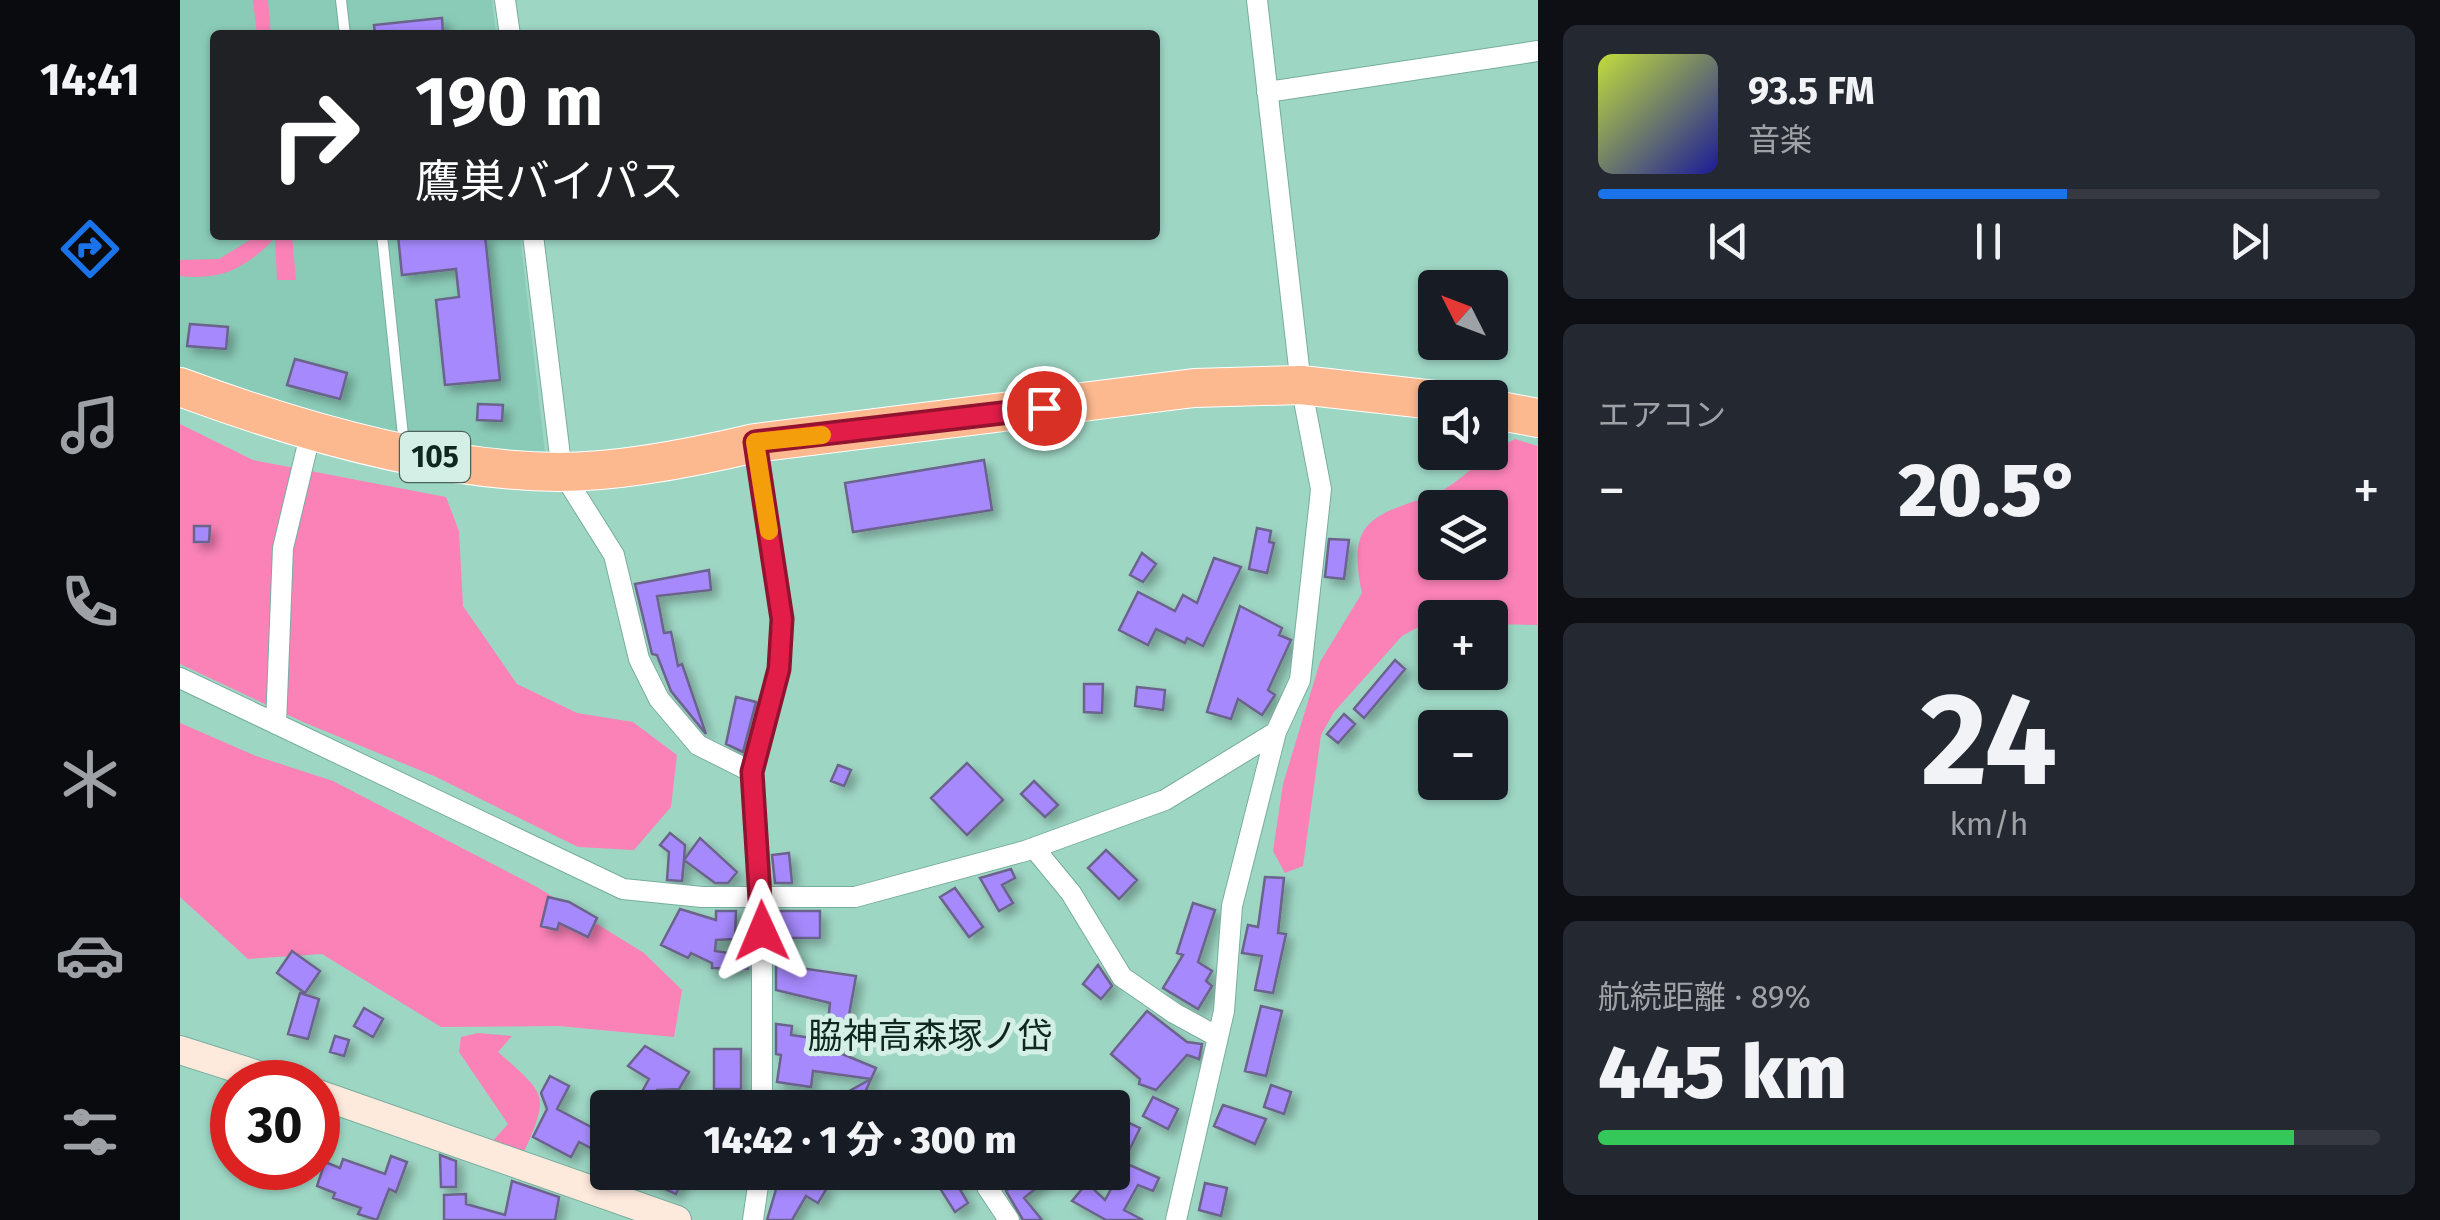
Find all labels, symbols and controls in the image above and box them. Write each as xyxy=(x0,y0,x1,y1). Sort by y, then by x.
text: 14:41 xyxy=(40,53,140,107)
text: 190 m xyxy=(415,60,603,144)
text: 93.5 FM xyxy=(1748,68,1875,114)
icon: right xyxy=(250,70,380,200)
text: 音楽 xyxy=(1748,121,1812,159)
text: 鷹巣バイパス xyxy=(415,155,684,209)
icon: directions xyxy=(55,214,125,284)
icon: previous xyxy=(1701,214,1756,269)
icon: pause xyxy=(1961,214,2016,269)
icon: next xyxy=(2222,214,2277,269)
north arrow xyxy=(1418,270,1508,360)
map controls xyxy=(1418,270,1508,800)
pin xyxy=(1002,366,1087,451)
button: sound xyxy=(1418,380,1508,470)
icon: arrive xyxy=(1017,381,1072,436)
icon: music xyxy=(55,390,125,460)
text: エアコン xyxy=(1598,396,1726,434)
road number: 105 xyxy=(400,432,470,482)
text: 20.5° xyxy=(1898,446,2080,536)
text: − xyxy=(1598,458,1626,524)
text: + xyxy=(2353,458,2380,524)
button: layers xyxy=(1418,490,1508,580)
icon: phone xyxy=(55,567,125,637)
button: + xyxy=(1418,600,1508,690)
text: 24 xyxy=(1921,662,2057,818)
button: − xyxy=(1418,710,1508,800)
icon: climate xyxy=(55,744,125,814)
text: km/h xyxy=(1949,805,2029,843)
position arrow xyxy=(710,879,814,983)
icon: car xyxy=(55,920,125,990)
text: 航続距離 · 89% xyxy=(1598,978,1811,1016)
district label: 脇神高森塚ノ岱 xyxy=(807,1015,1053,1057)
text: 445 km xyxy=(1598,1028,1847,1118)
speed limit sign: 30 xyxy=(210,1060,340,1190)
icon: filters xyxy=(55,1097,125,1167)
text: 14:42 · 1 分 · 300 m xyxy=(703,1117,1017,1163)

